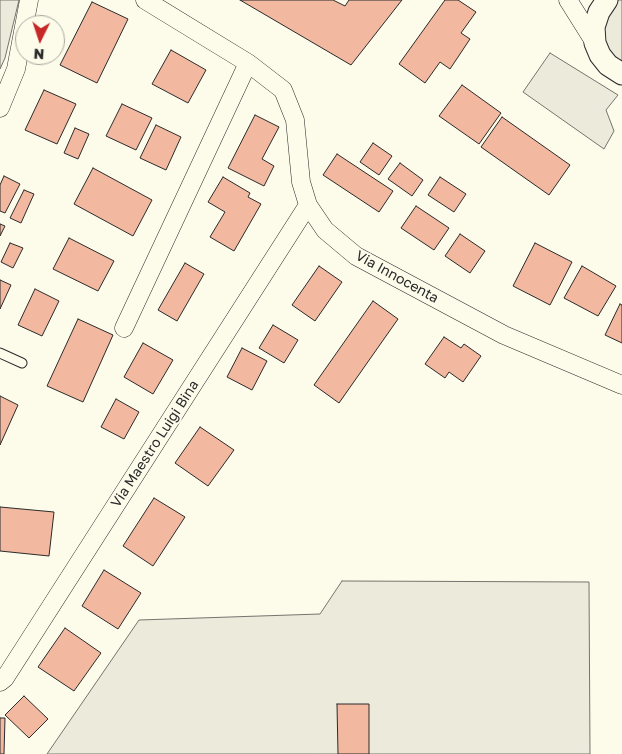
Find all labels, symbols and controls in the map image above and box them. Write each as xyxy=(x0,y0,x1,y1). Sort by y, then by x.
north arrow xyxy=(15,15,65,65)
text: N xyxy=(33,46,45,63)
street label: Via Innocenta xyxy=(353,247,441,307)
street label: Via Maestro Luigi Bina xyxy=(108,377,202,511)

